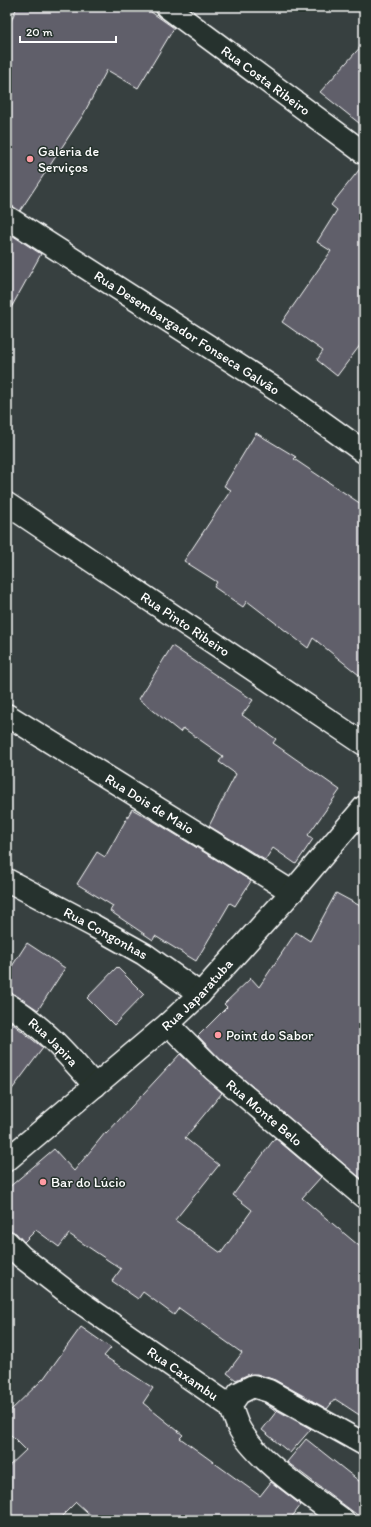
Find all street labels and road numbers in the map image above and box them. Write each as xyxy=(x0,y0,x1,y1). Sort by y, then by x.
street label: Rua Costa Ribeiro xyxy=(218,42,314,119)
street label: Rua Desembargador Fonseca Galvão xyxy=(91,267,283,399)
street label: Rua Pinto Ribeiro xyxy=(137,588,233,660)
street label: Rua Dois de Maio xyxy=(102,770,197,838)
street label: Rua Congonhas xyxy=(61,903,150,963)
street label: Rua Japaratuba xyxy=(158,955,237,1035)
street label: Rua Japira xyxy=(25,1014,82,1070)
street label: Rua Monte Belo xyxy=(222,1076,306,1150)
street label: Rua Caxambu xyxy=(144,1343,222,1405)

